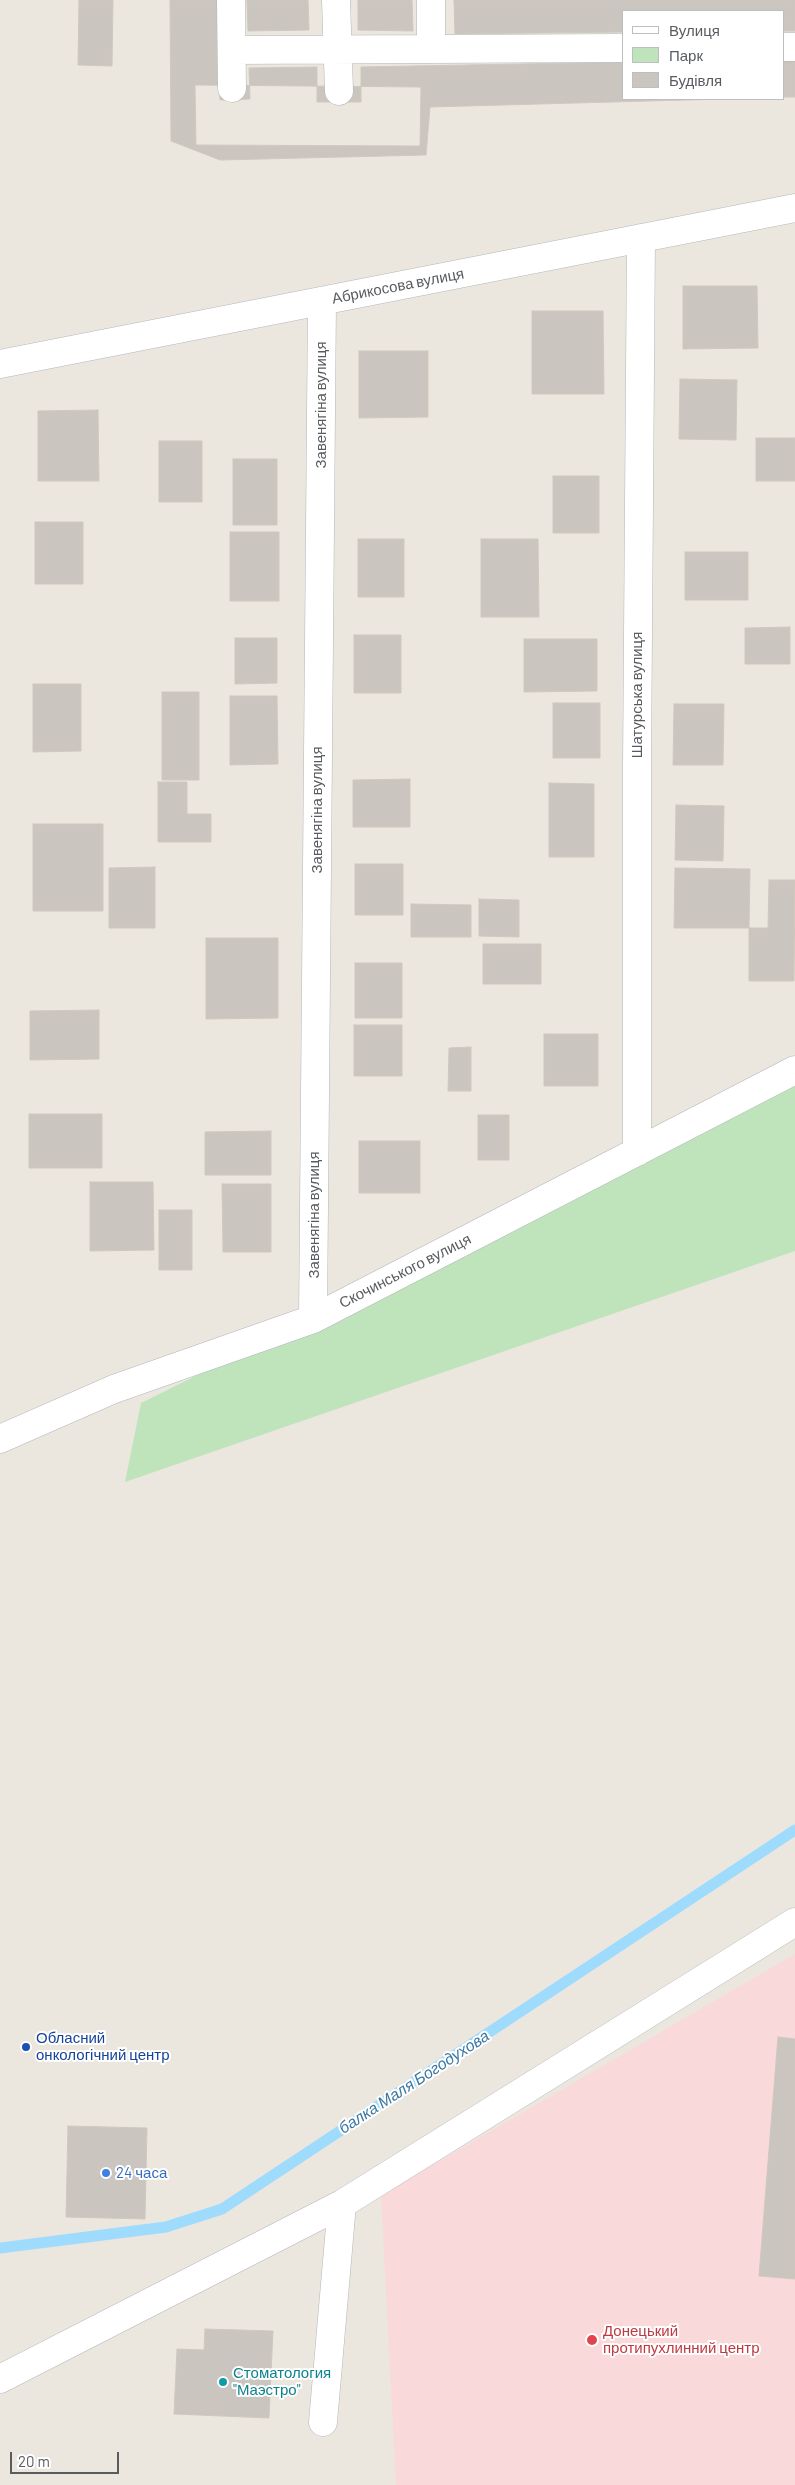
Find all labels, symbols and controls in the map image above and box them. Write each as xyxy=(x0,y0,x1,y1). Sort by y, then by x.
legend xyxy=(622,10,785,100)
text: Вулиця xyxy=(669,21,720,39)
text: Парк xyxy=(669,46,703,64)
text: Будівля xyxy=(669,71,722,89)
street label: Абрикосова вулиця xyxy=(330,264,466,308)
street label: Завенягіна вулиця xyxy=(312,341,330,469)
street label: Шатурська вулиця xyxy=(628,632,646,758)
street label: Завенягіна вулиця xyxy=(308,746,326,874)
street label: Завенягіна вулиця xyxy=(305,1151,323,1279)
street label: Скочинського вулиця xyxy=(336,1230,474,1312)
water label: балка Маля Богодухова xyxy=(335,2026,493,2138)
place label: Обласний онкологічний центр xyxy=(36,2029,170,2064)
marker: Обласний онкологічний центр xyxy=(20,2041,32,2053)
place label: 24 часа xyxy=(116,2164,167,2182)
marker: 24 часа xyxy=(100,2167,112,2179)
place label: Донецький протипухлинний центр xyxy=(603,2322,760,2357)
marker: Донецький протипухлинний центр xyxy=(585,2333,599,2347)
place label: Стоматология "Маэстро" xyxy=(233,2364,331,2399)
marker: Стоматология "Маэстро" xyxy=(217,2376,229,2388)
scale bar xyxy=(12,2442,121,2474)
text: 20 m xyxy=(18,2452,50,2470)

